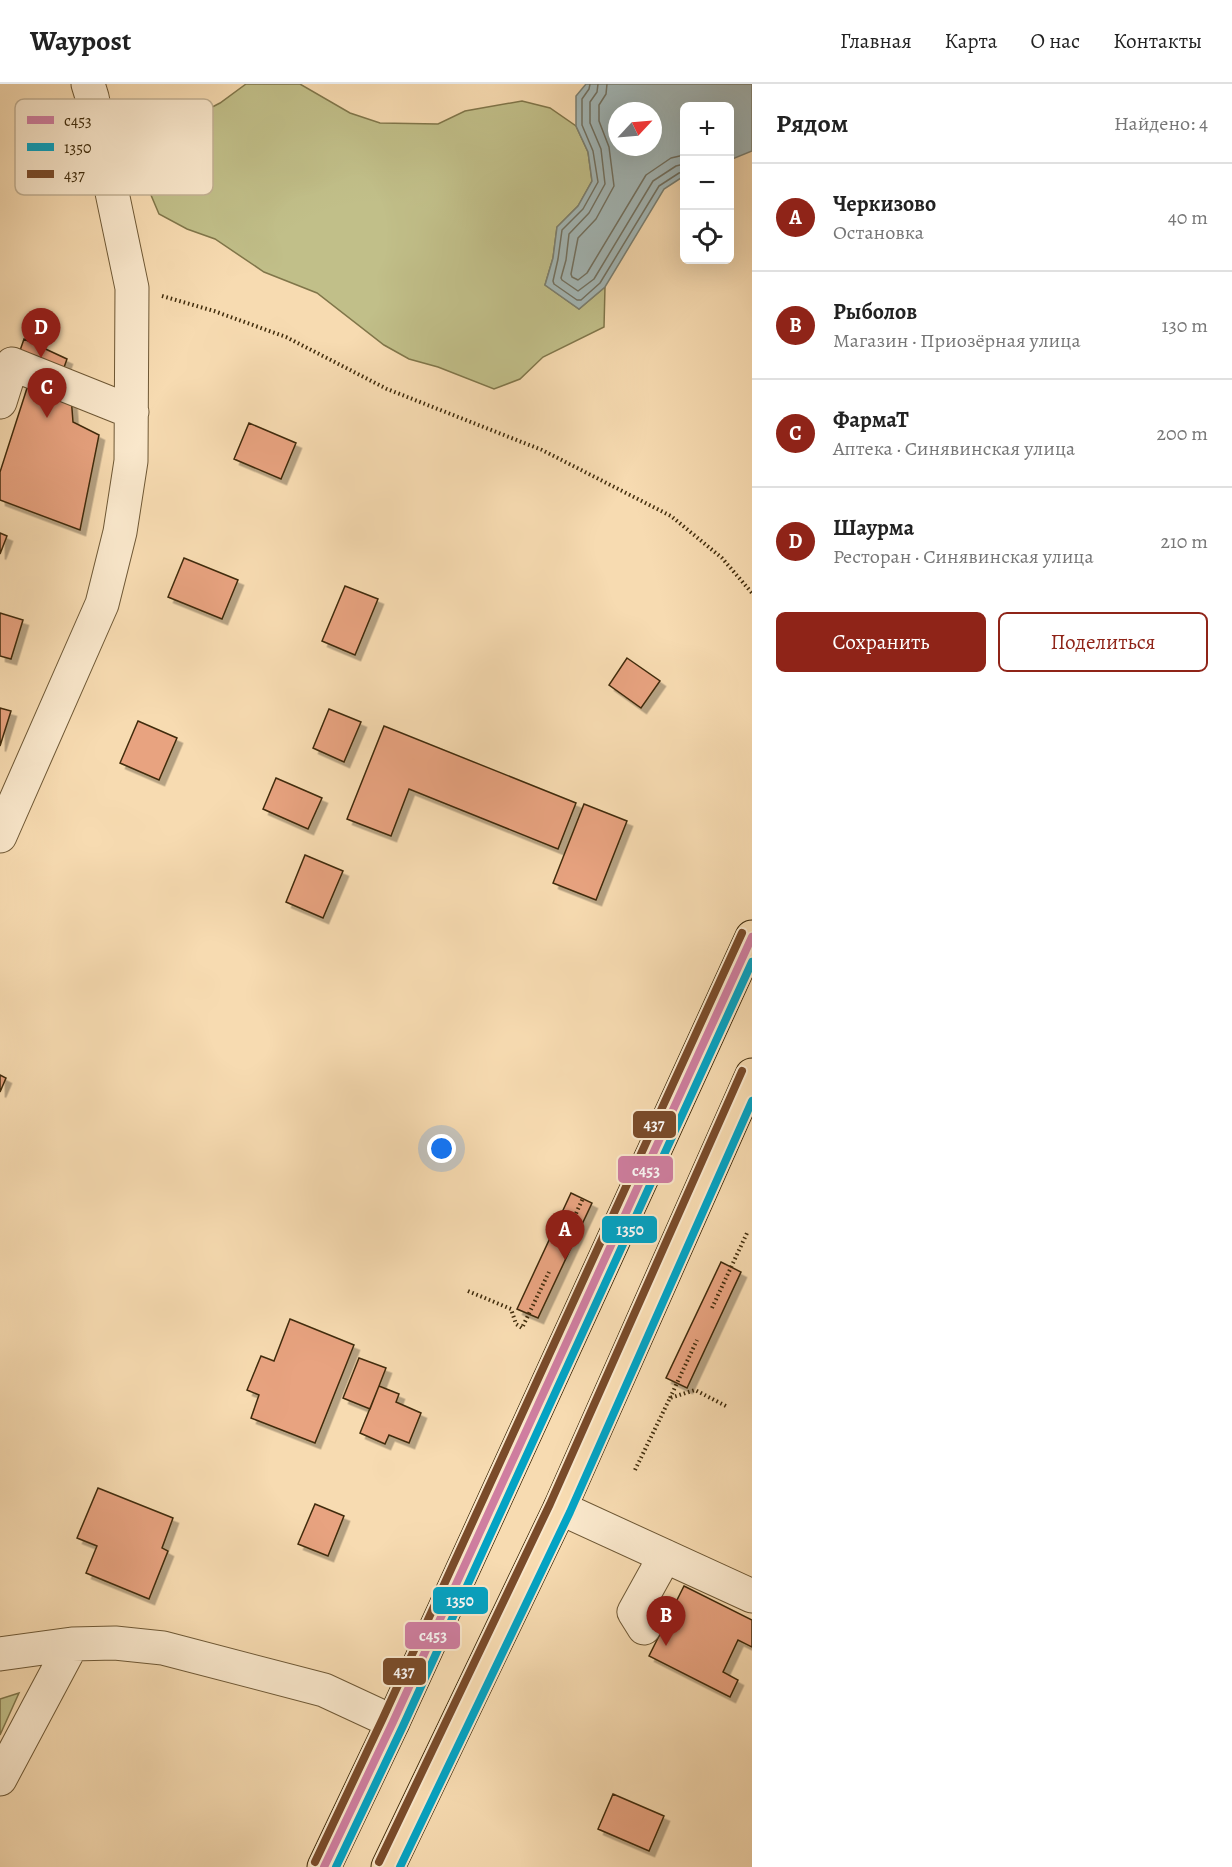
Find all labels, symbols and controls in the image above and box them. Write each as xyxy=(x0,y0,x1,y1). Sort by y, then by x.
text: Waypost xyxy=(30,22,131,60)
text: Главная xyxy=(840,27,912,55)
text: Карта xyxy=(945,27,997,55)
text: О нас xyxy=(1030,27,1080,55)
text: Контакты xyxy=(1113,27,1202,55)
legend xyxy=(15,99,213,195)
north arrow xyxy=(608,102,662,156)
map controls xyxy=(680,102,734,264)
button: + xyxy=(680,102,734,156)
text: Рядом xyxy=(776,106,848,141)
text: с453 xyxy=(64,110,92,132)
text: Найдено: 4 xyxy=(1114,110,1208,137)
text: 1350 xyxy=(64,137,92,159)
button: − xyxy=(680,156,734,210)
text: 437 xyxy=(64,164,85,186)
text: Черкизово xyxy=(833,189,936,219)
text: A xyxy=(789,204,802,231)
text: 40 m xyxy=(1168,204,1208,231)
button: locate xyxy=(680,210,734,264)
text: Остановка xyxy=(833,219,924,246)
text: Рыболов xyxy=(833,297,917,327)
pin: D xyxy=(22,308,60,358)
text: B xyxy=(789,312,802,339)
text: 130 m xyxy=(1162,312,1208,339)
text: Магазин · Приозёрная улица xyxy=(833,327,1081,354)
pin: C xyxy=(28,368,66,418)
text: ФармаТ xyxy=(833,405,909,435)
text: C xyxy=(789,420,802,447)
text: 200 m xyxy=(1157,420,1208,447)
text: Аптека · Синявинская улица xyxy=(833,435,1075,462)
text: Шаурма xyxy=(833,513,914,543)
text: D xyxy=(789,528,802,555)
text: 210 m xyxy=(1160,528,1208,555)
text: Ресторан · Синявинская улица xyxy=(833,543,1094,570)
button: Сохранить xyxy=(776,612,986,672)
button: Поделиться xyxy=(998,612,1208,672)
line badge: 437 xyxy=(632,1110,677,1139)
text: 437 xyxy=(643,1114,665,1136)
your location xyxy=(427,1134,456,1163)
line badge: с453 xyxy=(617,1155,674,1184)
text: с453 xyxy=(632,1160,660,1182)
pin: A xyxy=(546,1210,584,1260)
line badge: 1350 xyxy=(601,1215,658,1244)
text: 1350 xyxy=(616,1219,644,1241)
line badge: 1350 xyxy=(432,1586,489,1615)
text: 1350 xyxy=(446,1590,474,1612)
pin: B xyxy=(646,1596,686,1646)
line badge: с453 xyxy=(404,1621,461,1650)
text: с453 xyxy=(419,1625,447,1647)
line badge: 437 xyxy=(382,1657,427,1686)
text: 437 xyxy=(393,1661,415,1683)

